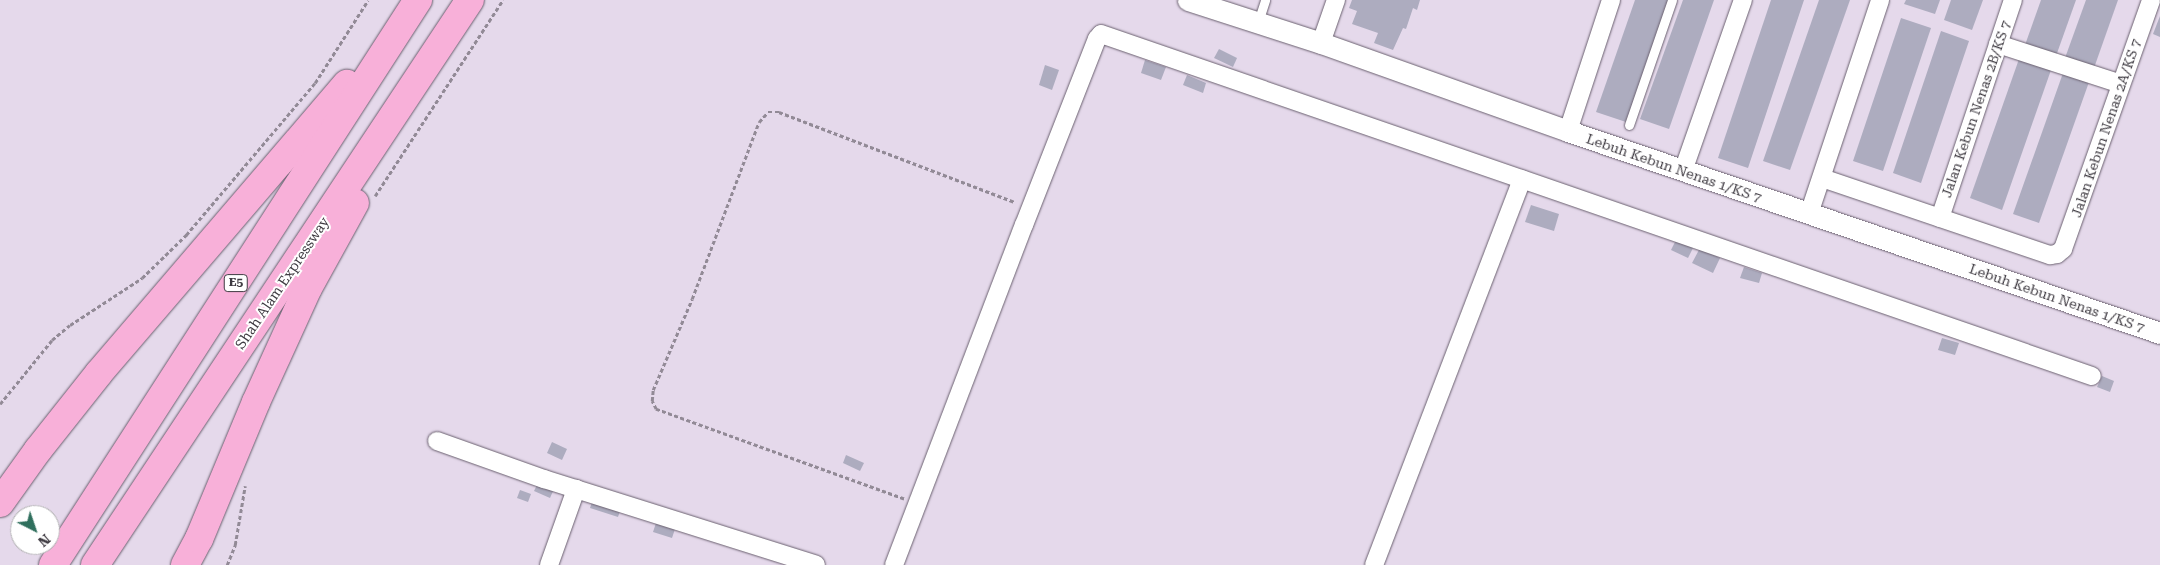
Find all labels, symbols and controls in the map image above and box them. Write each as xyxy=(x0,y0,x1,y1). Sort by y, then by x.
street label: Jalan Kebun Nenas 2B/KS 7 xyxy=(1938,18,2014,200)
street label: Jalan Kebun Nenas 2A/KS 7 xyxy=(2068,37,2144,219)
street label: Lebuh Kebun Nenas 1/KS 7 xyxy=(1584,130,1764,206)
street label: Shah Alam Expressway xyxy=(232,214,332,352)
street label: Lebuh Kebun Nenas 1/KS 7 xyxy=(1967,260,2147,336)
road number: E5 xyxy=(224,274,248,292)
north arrow xyxy=(10,505,60,555)
text: N xyxy=(35,531,54,550)

